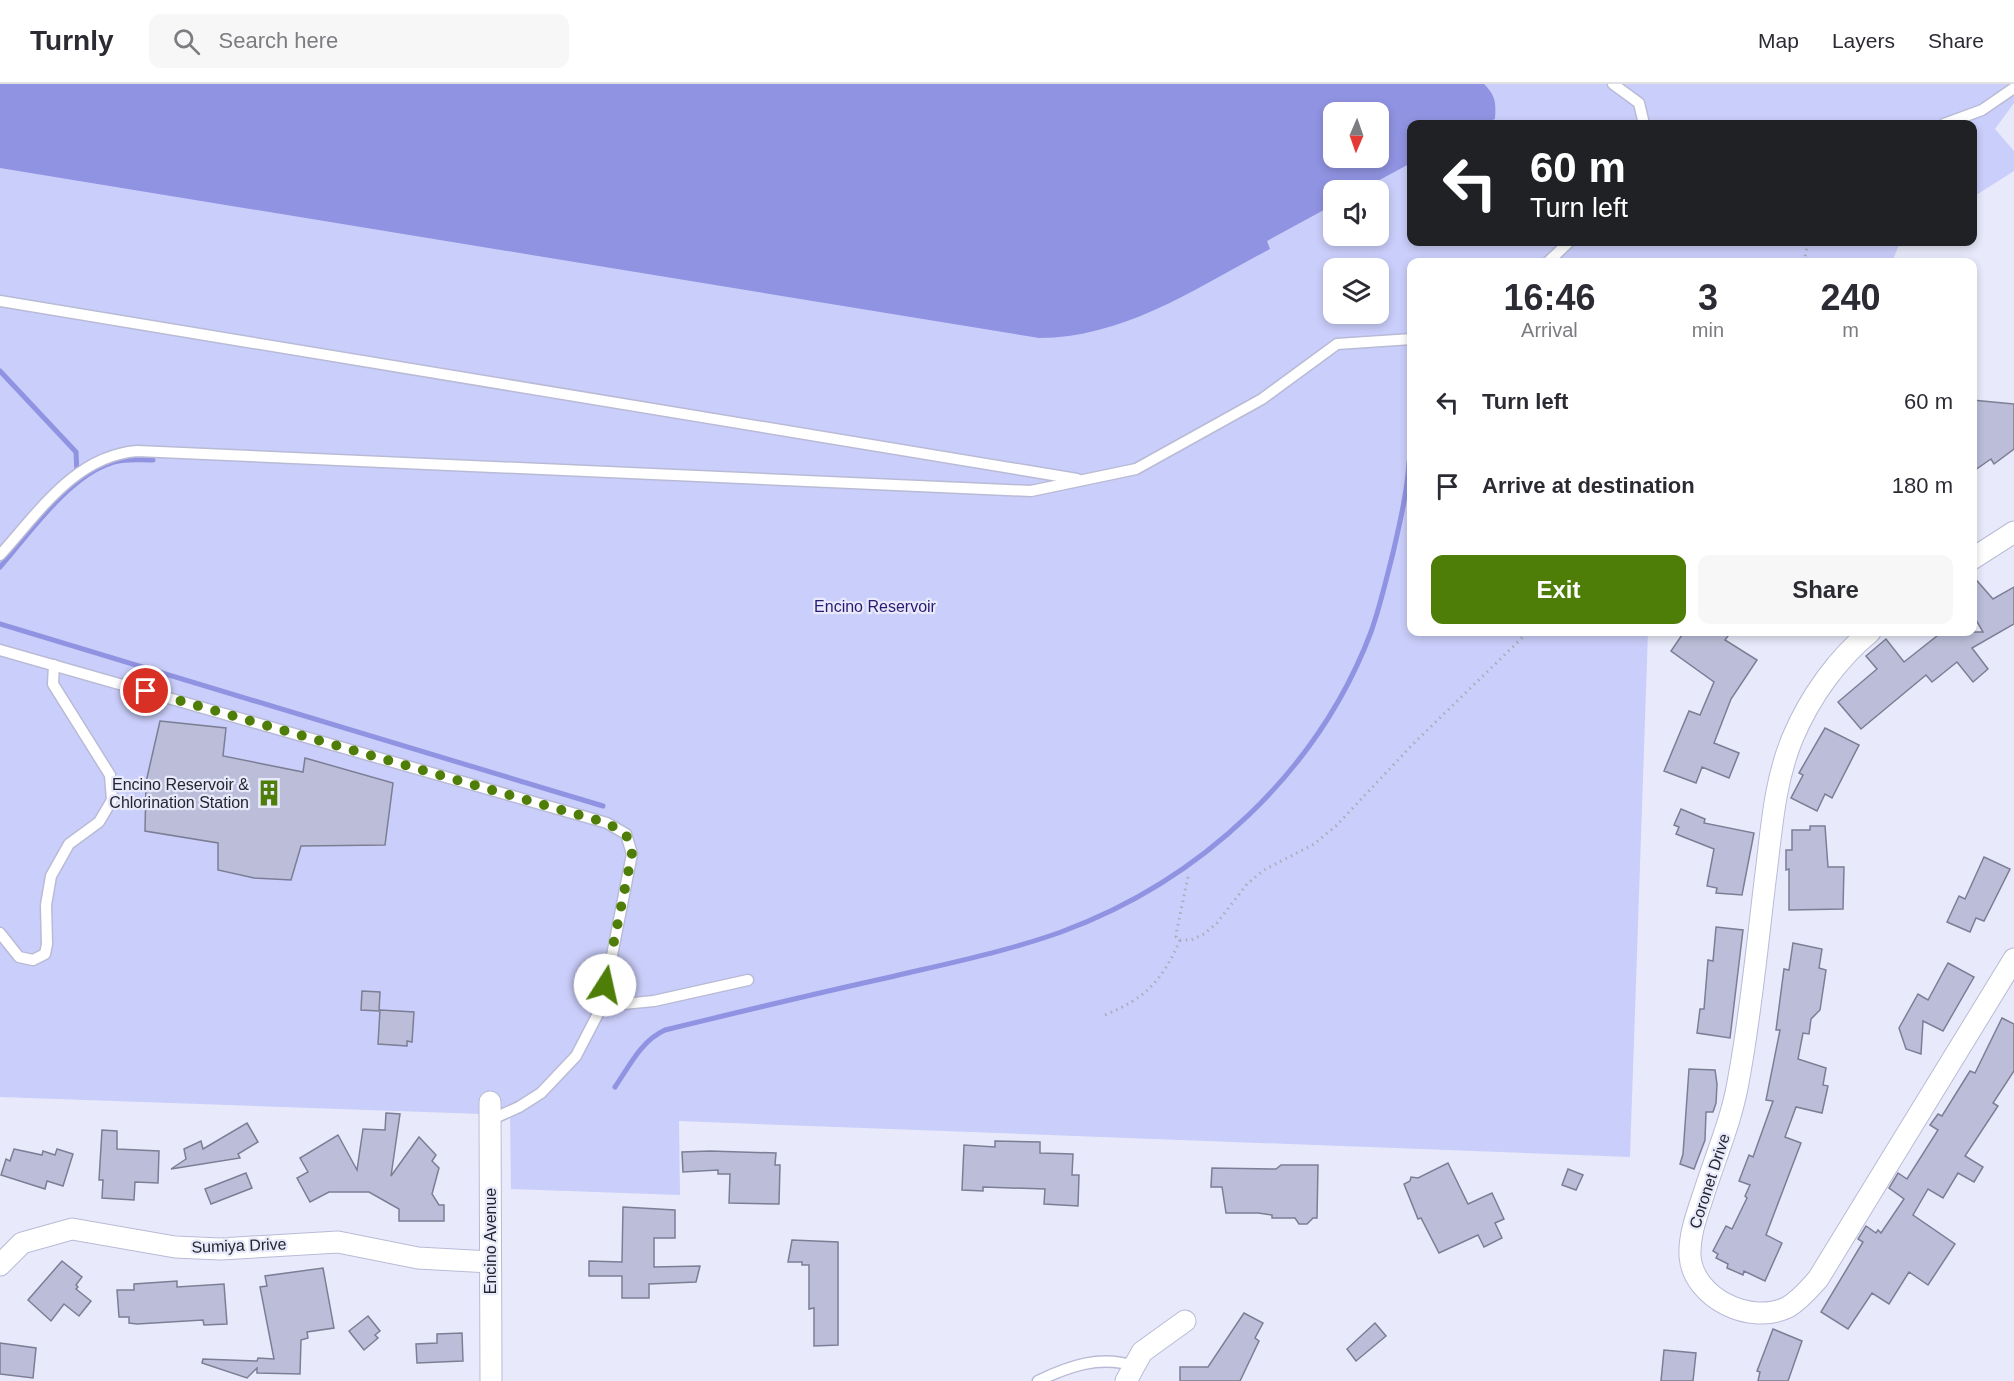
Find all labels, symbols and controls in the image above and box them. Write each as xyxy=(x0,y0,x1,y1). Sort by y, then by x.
search box xyxy=(149,14,569,68)
text: Turnly xyxy=(30,25,113,56)
icon: search xyxy=(170,25,203,58)
text: Search here xyxy=(218,28,338,53)
text: Map xyxy=(1758,29,1799,52)
text: Layers xyxy=(1832,29,1895,52)
text: Share xyxy=(1928,29,1984,52)
north arrow xyxy=(1323,102,1389,168)
map controls xyxy=(1323,102,1389,324)
icon: left xyxy=(1431,144,1509,222)
text: 60 m xyxy=(1530,144,1626,191)
button: sound xyxy=(1323,180,1389,246)
text: Turn left xyxy=(1530,193,1628,223)
button: layers xyxy=(1323,258,1389,324)
text: 16:46 xyxy=(1503,277,1595,318)
text: 3 xyxy=(1698,277,1718,318)
text: 240 xyxy=(1820,277,1881,318)
text: Arrival xyxy=(1521,319,1578,341)
text: min xyxy=(1692,319,1724,341)
text: m xyxy=(1842,319,1859,341)
icon: left xyxy=(1431,386,1464,419)
text: Turn left xyxy=(1482,389,1568,414)
text: 60 m xyxy=(1904,389,1953,414)
icon: arrive xyxy=(1431,470,1464,503)
text: Arrive at destination xyxy=(1482,473,1695,498)
text: 180 m xyxy=(1892,473,1953,498)
button: Exit xyxy=(1431,555,1686,624)
button: Share xyxy=(1698,555,1953,624)
park label: Encino Reservoir xyxy=(814,598,937,615)
pin xyxy=(120,665,171,716)
icon: arrive xyxy=(129,674,162,707)
place label: Encino Reservoir & Chlorination Station xyxy=(109,776,249,811)
building icon: Encino Reservoir & Chlorination Station xyxy=(254,778,284,808)
position arrow xyxy=(573,953,637,1017)
street label: Coronet Drive xyxy=(1686,1131,1733,1231)
street label: Encino Avenue xyxy=(482,1188,499,1294)
street label: Sumiya Drive xyxy=(191,1235,287,1256)

